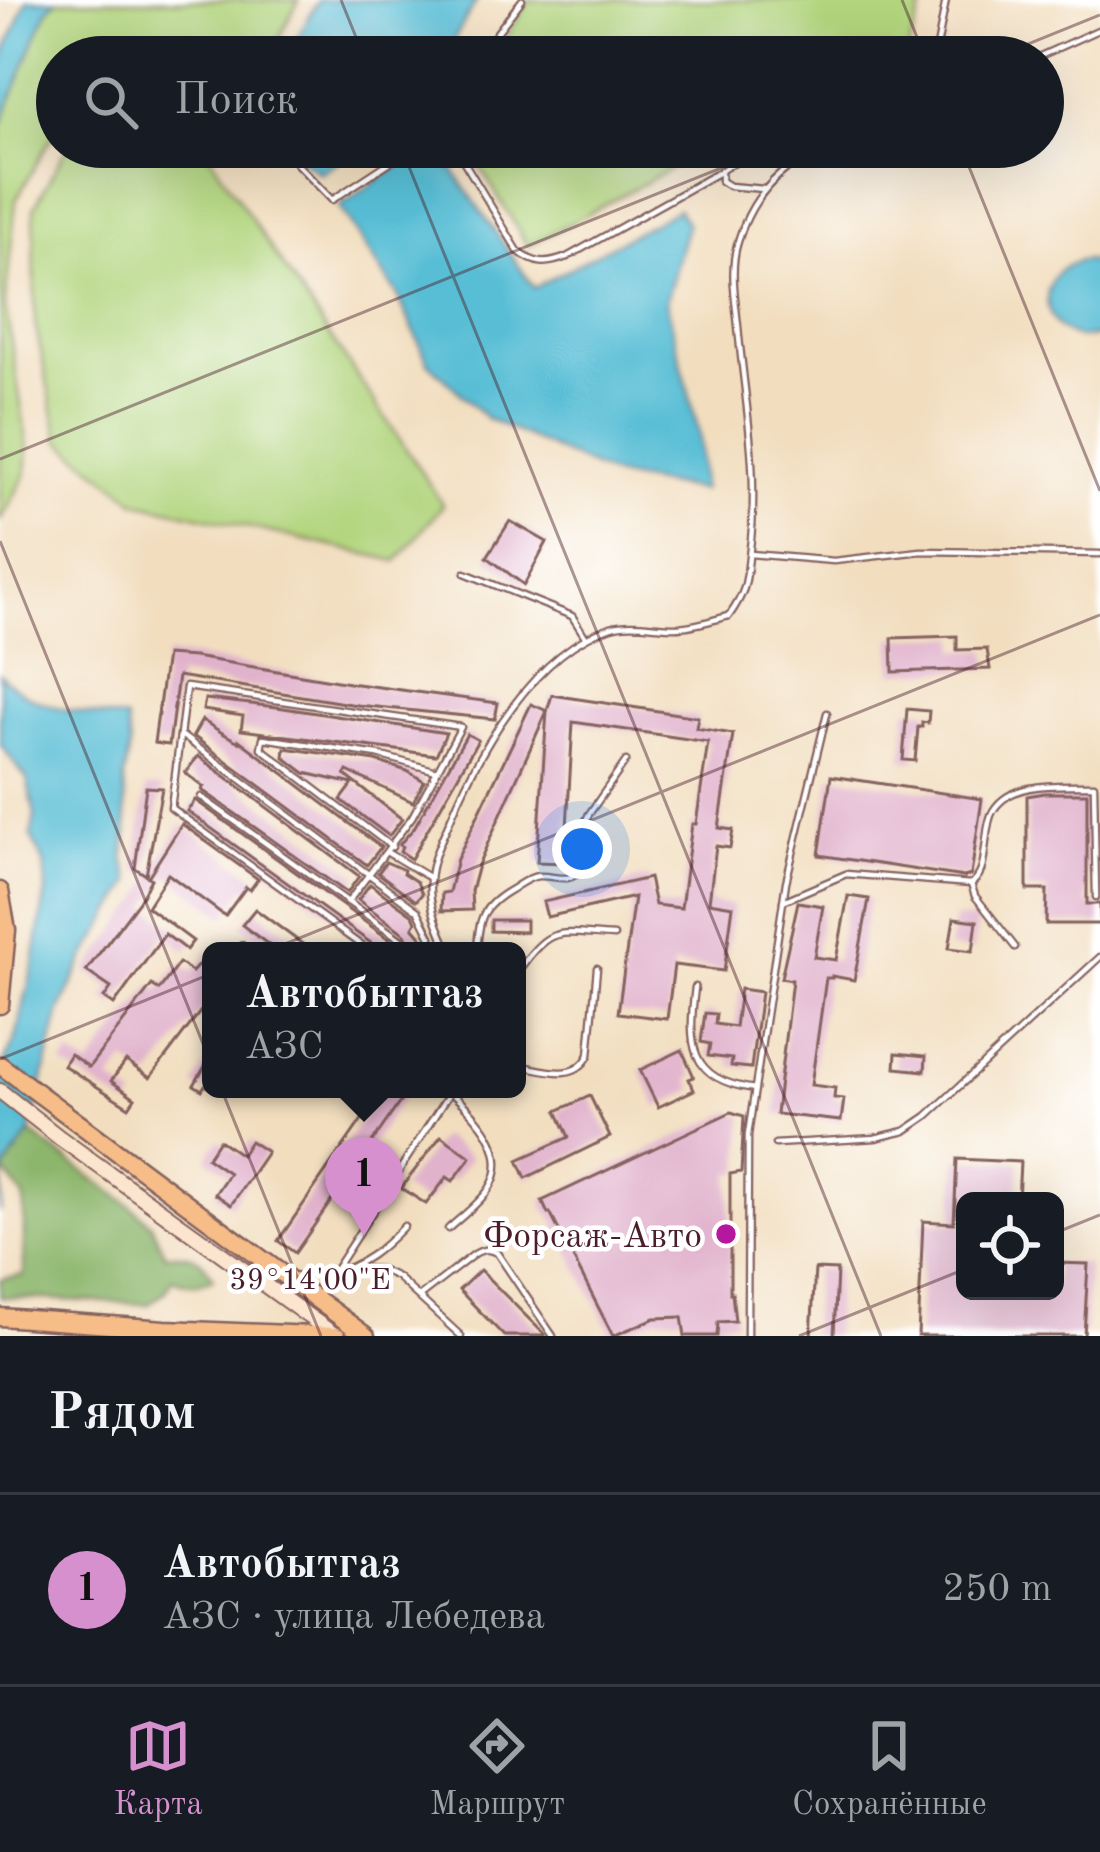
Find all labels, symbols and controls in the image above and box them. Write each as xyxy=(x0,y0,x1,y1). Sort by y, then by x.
search box xyxy=(36,36,1064,168)
icon: search xyxy=(78,69,144,135)
text: Поиск xyxy=(174,79,298,124)
your location xyxy=(552,819,612,879)
popup xyxy=(202,942,526,1098)
text: Автобытгаз xyxy=(245,973,483,1018)
text: АЗС xyxy=(245,1028,324,1067)
pin: 1 xyxy=(325,1137,403,1236)
map controls xyxy=(956,1192,1064,1300)
button: locate xyxy=(956,1192,1064,1300)
place label: Форсаж-Авто xyxy=(483,1220,702,1256)
marker: Форсаж-Авто xyxy=(713,1221,739,1247)
text: 39°14'00"E xyxy=(229,1266,391,1296)
text: Рядом xyxy=(48,1389,196,1440)
text: Автобытгаз xyxy=(162,1543,401,1588)
text: 1 xyxy=(76,1570,98,1609)
text: 250 m xyxy=(942,1570,1052,1609)
text: АЗС · улица Лебедева xyxy=(162,1598,545,1637)
tab: Карта xyxy=(113,1713,203,1826)
tab: Маршрут xyxy=(430,1713,565,1826)
tab: Сохранённые xyxy=(792,1713,987,1826)

